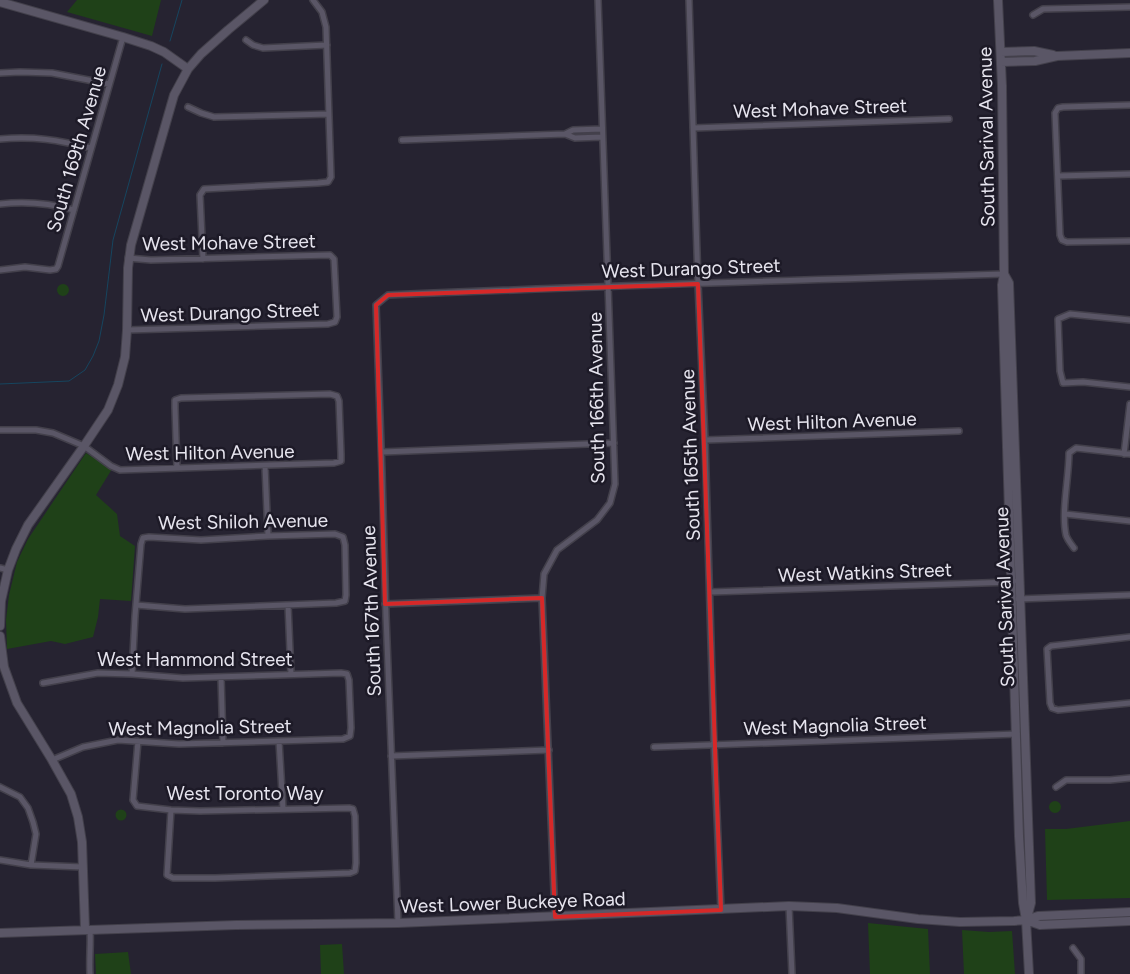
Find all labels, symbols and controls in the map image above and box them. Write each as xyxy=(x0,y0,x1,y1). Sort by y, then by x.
street label: South Sarival Avenue xyxy=(973,47,1000,227)
street label: South 169th Avenue xyxy=(42,63,111,235)
street label: West Mohave Street xyxy=(733,94,907,123)
street label: West Mohave Street xyxy=(142,229,316,256)
street label: West Durango Street xyxy=(601,254,781,283)
street label: West Durango Street xyxy=(140,298,320,327)
street label: South 166th Avenue xyxy=(584,312,609,484)
street label: South 165th Avenue xyxy=(676,369,705,541)
street label: West Hilton Avenue xyxy=(747,407,917,436)
street label: West Hilton Avenue xyxy=(125,440,295,465)
street label: South Sarival Avenue xyxy=(990,506,1019,688)
street label: West Shiloh Avenue xyxy=(158,509,328,534)
street label: South 167th Avenue xyxy=(357,525,386,697)
street label: West Watkins Street xyxy=(778,558,952,587)
street label: West Hammond Street xyxy=(97,648,293,671)
street label: West Magnolia Street xyxy=(743,711,927,740)
street label: West Magnolia Street xyxy=(108,714,292,741)
street label: West Toronto Way xyxy=(167,782,323,805)
street label: West Lower Buckeye Road xyxy=(400,887,626,918)

